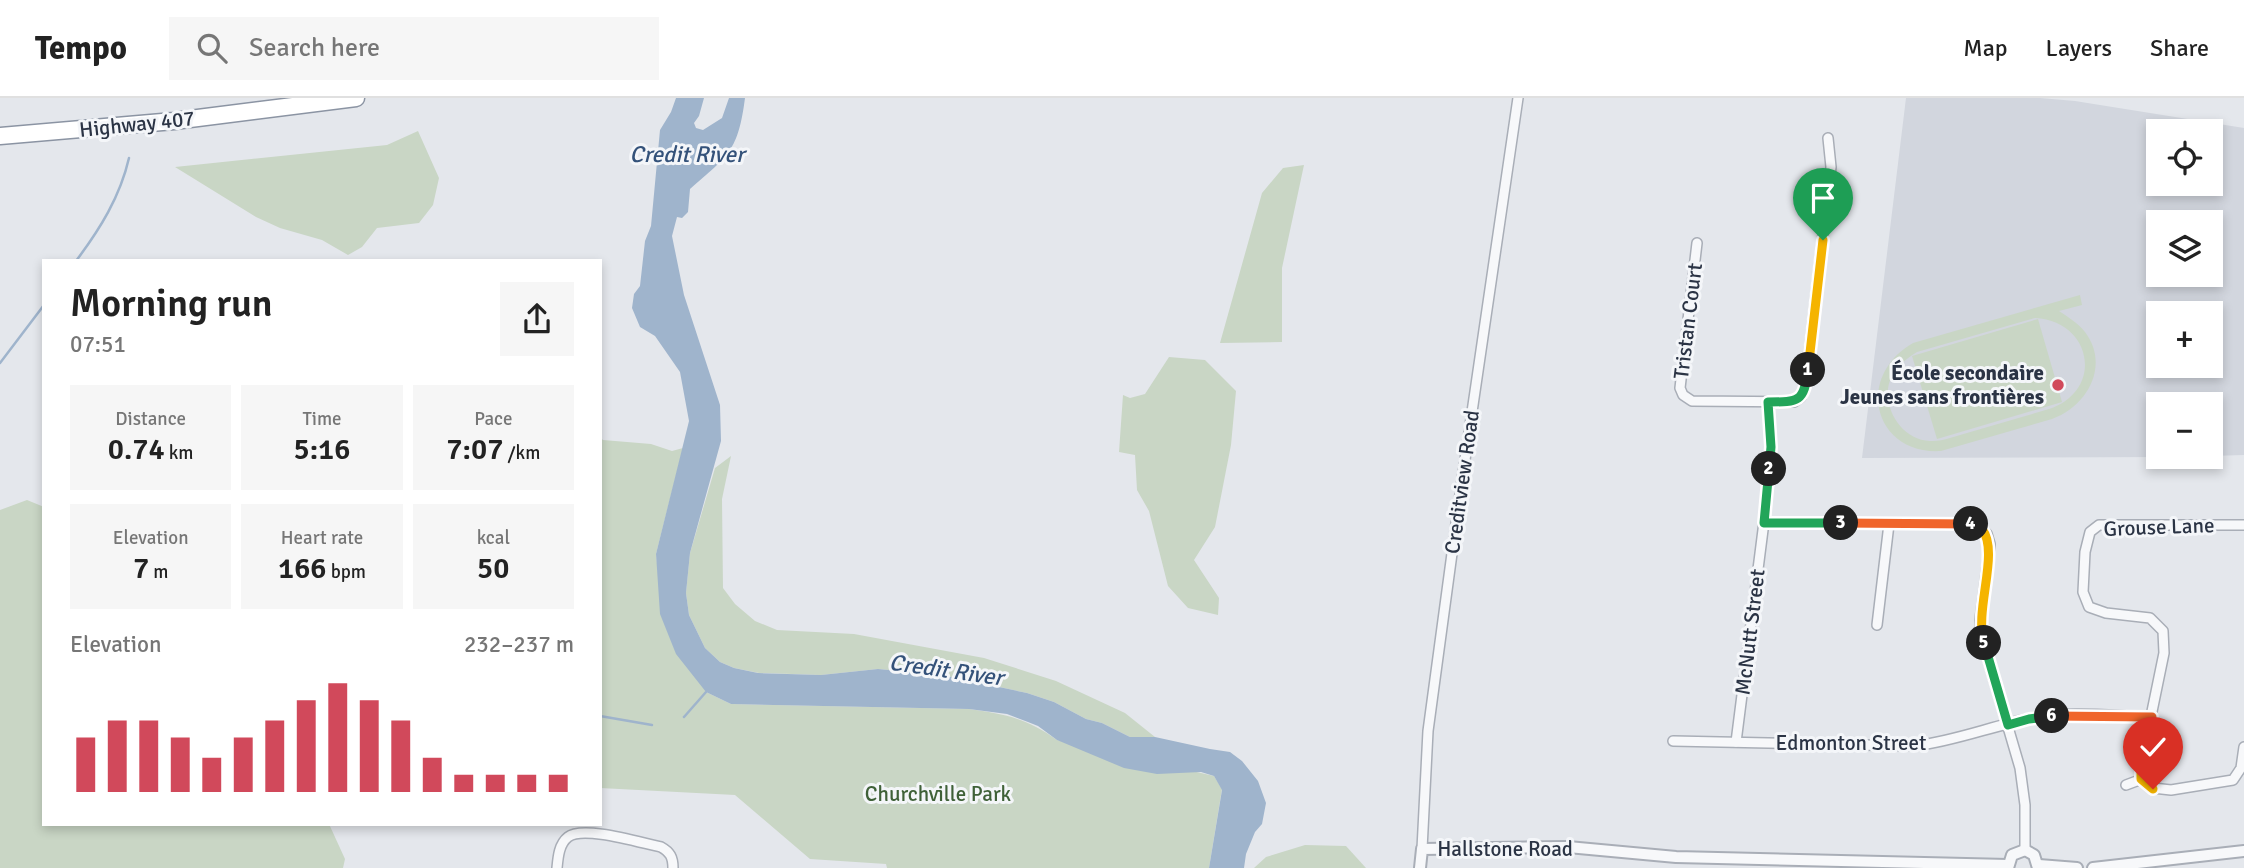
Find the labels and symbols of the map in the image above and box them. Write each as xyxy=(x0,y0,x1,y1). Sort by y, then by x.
street label: Highway 407 xyxy=(78,105,196,143)
water label: Credit River xyxy=(630,140,748,169)
pin xyxy=(1793,168,1853,240)
street label: Tristan Court xyxy=(1668,261,1708,381)
pin: 1 xyxy=(1790,352,1826,388)
place label: École secondaire Jeunes sans frontières xyxy=(1840,359,2044,410)
marker: École secondaire Jeunes sans frontières xyxy=(2050,377,2066,393)
street label: Creditview Road xyxy=(1439,409,1485,555)
pin: 2 xyxy=(1752,452,1786,486)
pin: 3 xyxy=(1824,506,1858,540)
pin: 4 xyxy=(1954,506,1988,542)
street label: Grouse Lane xyxy=(2103,512,2215,542)
street label: McNutt Street xyxy=(1729,568,1771,696)
pin: 5 xyxy=(1966,626,2002,660)
water label: Credit River xyxy=(887,648,1008,693)
pin: 6 xyxy=(2035,698,2070,734)
pin xyxy=(2123,717,2183,789)
street label: Edmonton Street xyxy=(1776,730,1926,756)
park label: Churchville Park xyxy=(865,781,1012,807)
street label: Hallstone Road xyxy=(1437,836,1573,862)

